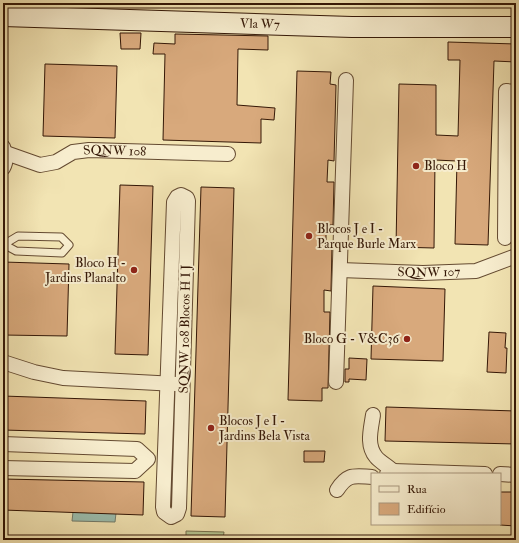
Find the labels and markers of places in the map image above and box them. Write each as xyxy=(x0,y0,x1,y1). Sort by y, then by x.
place label: Bloco H xyxy=(424,158,467,174)
marker: Bloco H xyxy=(411,161,421,171)
place label: Blocos J e I - Parque Burle Marx xyxy=(317,221,416,252)
marker: Blocos J e I - Parque Burle Marx xyxy=(304,231,314,241)
place label: Bloco H - Jardins Planalto xyxy=(44,255,126,286)
marker: Bloco H - Jardins Planalto xyxy=(129,265,139,275)
place label: Bloco G - V&C36 xyxy=(304,331,400,347)
marker: Bloco G - V&C36 xyxy=(402,334,412,344)
place label: Blocos J e I - Jardins Bela Vista xyxy=(218,413,310,444)
marker: Blocos J e I - Jardins Bela Vista xyxy=(206,423,216,433)

